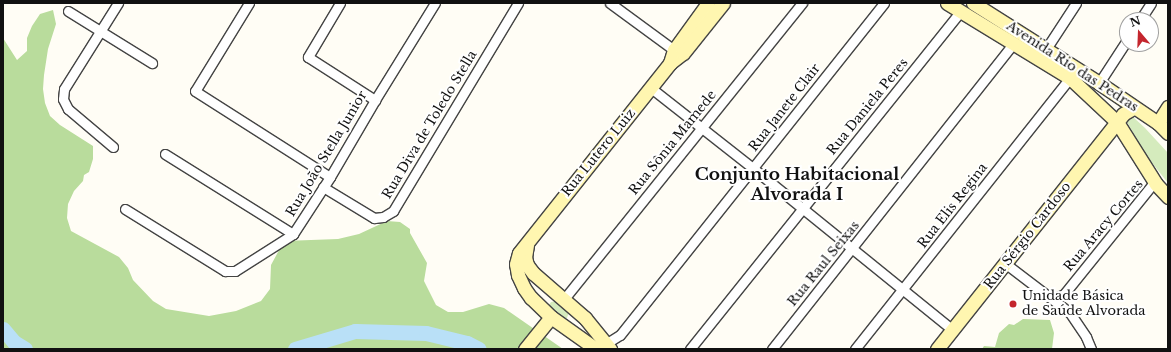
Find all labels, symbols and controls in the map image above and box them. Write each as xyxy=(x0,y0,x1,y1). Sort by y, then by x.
north arrow xyxy=(1119,12,1159,52)
text: N xyxy=(1128,13,1143,30)
street label: Avenida Rio das Pedras xyxy=(1003,19,1141,115)
street label: Rua Diva de Toledo Stella xyxy=(379,48,481,202)
street label: Rua Daniela Peres xyxy=(824,56,912,158)
street label: Rua Janete Clair xyxy=(746,61,824,155)
street label: Rua João Stella Junior xyxy=(283,88,371,220)
street label: Rua Sônia Mamede xyxy=(626,88,720,198)
street label: Rua Lutero Luiz xyxy=(559,106,639,200)
street label: Rua Elis Regina xyxy=(915,160,991,252)
district label: Conjunto Habitacional Alvorada I xyxy=(695,165,899,205)
street label: Rua Aracy Cortes xyxy=(1061,177,1147,275)
street label: Rua Sérgio Cardoso xyxy=(981,179,1075,293)
street label: Rua Raul Seixas xyxy=(785,218,863,310)
place label: Unidade Básica de Saúde Alvorada xyxy=(1022,289,1146,320)
marker: Unidade Básica de Saúde Alvorada xyxy=(1007,298,1019,310)

